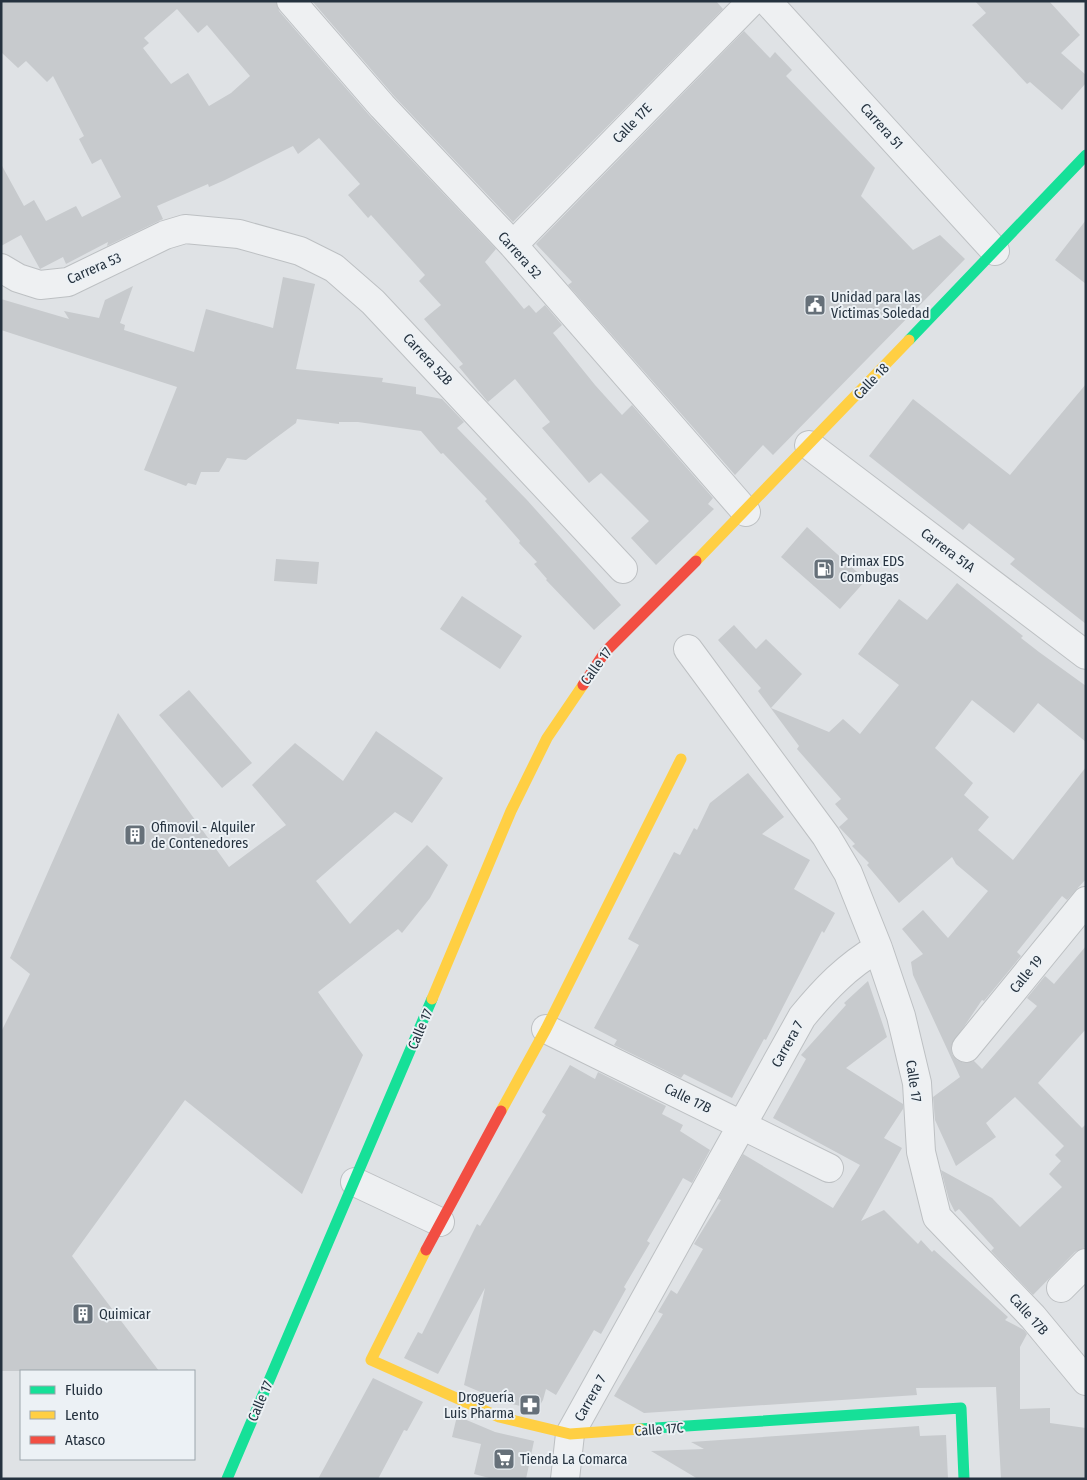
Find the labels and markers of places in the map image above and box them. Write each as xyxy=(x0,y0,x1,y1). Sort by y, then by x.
place label: Unidad para las Víctimas Soledad xyxy=(831,289,929,322)
public building icon: Unidad para las Víctimas Soledad xyxy=(803,293,827,317)
place label: Primax EDS Combugas xyxy=(840,553,904,586)
fuel station icon: Primax EDS Combugas xyxy=(812,557,836,581)
place label: Ofimovil - Alquiler de Contenedores xyxy=(151,819,255,852)
building icon: Ofimovil - Alquiler de Contenedores xyxy=(123,823,147,847)
building icon: Quimicar xyxy=(71,1302,95,1326)
place label: Quimicar xyxy=(99,1306,151,1323)
place label: Droguería Luis Pharma xyxy=(444,1389,514,1422)
pharmacy icon: Droguería Luis Pharma xyxy=(518,1393,542,1417)
supermarket icon: Tienda La Comarca xyxy=(492,1447,516,1471)
place label: Tienda La Comarca xyxy=(520,1451,627,1468)

